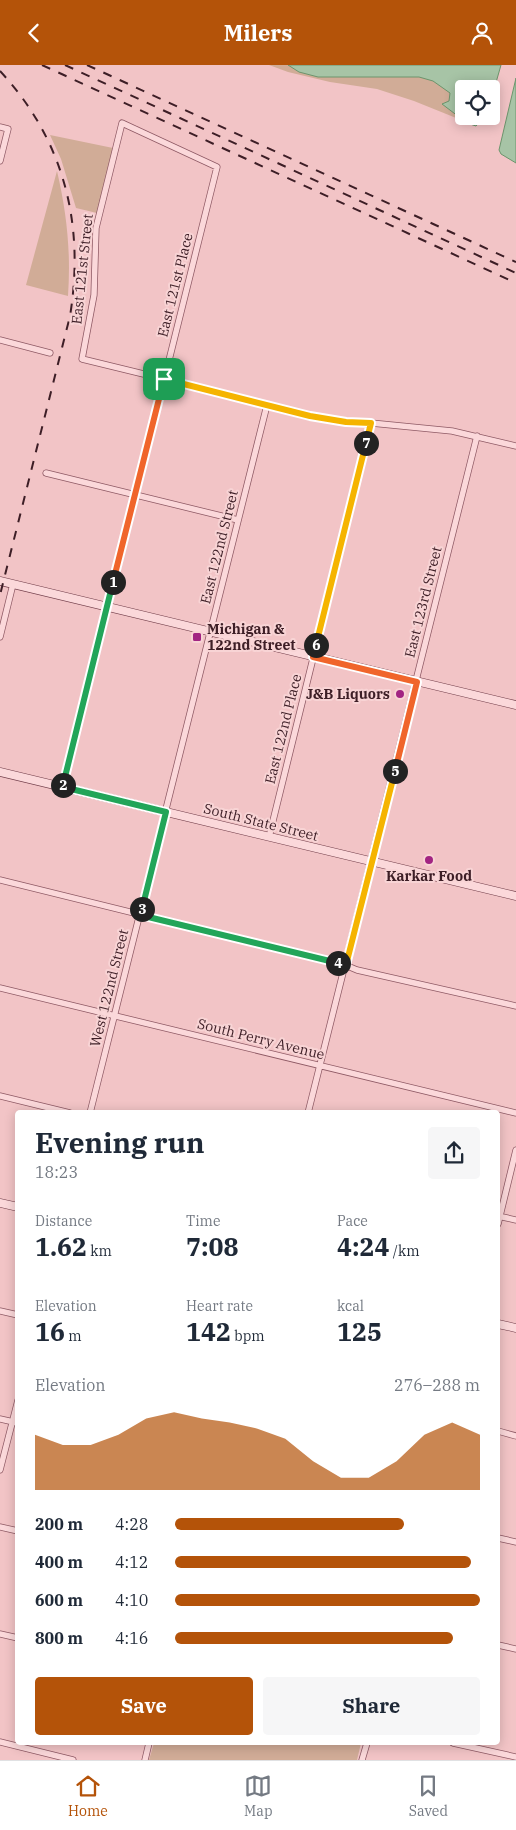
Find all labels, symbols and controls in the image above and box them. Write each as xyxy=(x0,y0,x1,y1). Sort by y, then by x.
text: Milers xyxy=(224,18,292,47)
icon: back xyxy=(20,19,48,47)
icon: person xyxy=(468,19,496,47)
map controls xyxy=(455,80,500,125)
button: locate xyxy=(455,80,500,125)
street label: East 121st Street xyxy=(67,213,97,325)
street label: East 121st Place xyxy=(153,231,197,339)
pin xyxy=(143,358,185,400)
icon: arrive xyxy=(150,365,178,393)
pin: 7 xyxy=(354,431,378,455)
text: 7 xyxy=(362,434,371,452)
street label: East 122nd Street xyxy=(196,488,242,606)
street label: East 123rd Street xyxy=(400,544,446,659)
pin: 1 xyxy=(100,569,126,595)
text: 1 xyxy=(109,573,118,591)
place label: Michigan & 122nd Street xyxy=(207,620,296,654)
marker: Michigan & 122nd Street xyxy=(191,631,203,643)
pin: 6 xyxy=(304,633,328,657)
text: 6 xyxy=(312,636,321,654)
street label: East 122nd Place xyxy=(261,672,305,786)
place label: J&B Liquors xyxy=(306,685,390,703)
marker: J&B Liquors xyxy=(394,688,406,700)
pin: 5 xyxy=(382,759,408,783)
text: 5 xyxy=(391,762,400,780)
pin: 2 xyxy=(50,773,76,797)
text: 2 xyxy=(59,776,68,794)
street label: South State Street xyxy=(202,799,320,845)
marker: Karkar Food xyxy=(423,854,435,866)
place label: Karkar Food xyxy=(386,867,472,885)
pin: 3 xyxy=(130,897,154,921)
text: 3 xyxy=(138,900,147,918)
street label: West 122nd Street xyxy=(86,927,132,1049)
pin: 4 xyxy=(326,951,350,975)
text: 4 xyxy=(334,954,343,972)
street label: South Perry Avenue xyxy=(196,1014,326,1064)
text: Evening run xyxy=(35,1124,204,1161)
button: share xyxy=(428,1127,480,1179)
text: 18:23 xyxy=(35,1162,78,1182)
text: Distance xyxy=(35,1212,92,1230)
text: Time xyxy=(186,1212,220,1230)
text: Pace xyxy=(337,1212,368,1230)
text: 1.62 xyxy=(35,1230,87,1263)
text: 7:08 xyxy=(186,1230,239,1263)
text: 4:24 xyxy=(337,1230,390,1263)
text: km xyxy=(87,1242,112,1260)
text: /km xyxy=(390,1242,419,1260)
text: Elevation xyxy=(35,1297,97,1315)
text: Heart rate xyxy=(186,1297,253,1315)
text: kcal xyxy=(337,1297,364,1315)
text: 16 xyxy=(35,1315,65,1348)
text: 142 xyxy=(186,1315,231,1348)
text: 125 xyxy=(337,1315,382,1348)
text: m xyxy=(65,1327,82,1345)
text: bpm xyxy=(231,1327,265,1345)
text: Elevation xyxy=(35,1375,105,1395)
text: 276–288 m xyxy=(394,1375,480,1395)
text: 200 m xyxy=(35,1514,83,1534)
text: 4:28 xyxy=(115,1514,148,1534)
text: 400 m xyxy=(35,1552,83,1572)
text: 4:12 xyxy=(115,1552,148,1572)
text: 600 m xyxy=(35,1590,83,1610)
text: 4:10 xyxy=(115,1590,148,1610)
text: 800 m xyxy=(35,1628,83,1648)
text: 4:16 xyxy=(115,1628,148,1648)
button: Save xyxy=(35,1677,253,1735)
button: Share xyxy=(263,1677,480,1735)
tab: Home xyxy=(68,1772,108,1820)
tab: Map xyxy=(244,1772,273,1820)
tab: Saved xyxy=(409,1772,448,1820)

